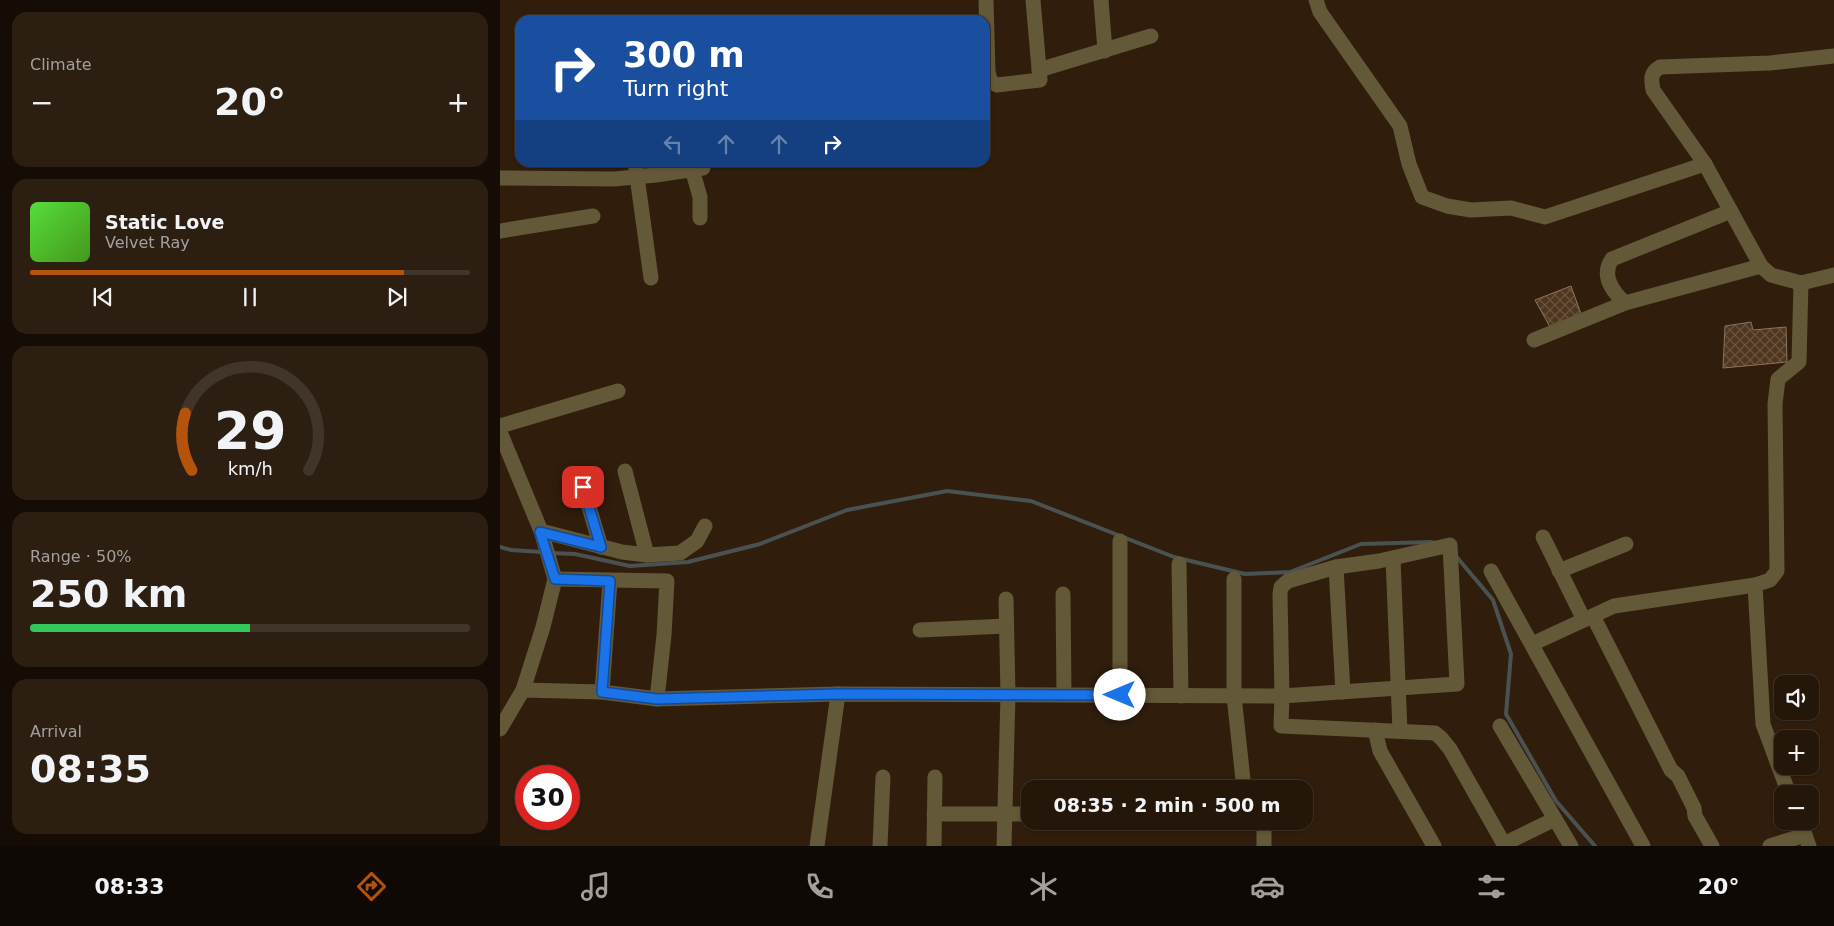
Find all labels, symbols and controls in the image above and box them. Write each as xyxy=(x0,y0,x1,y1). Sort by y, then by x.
icon: right xyxy=(540,35,605,100)
text: 300 m xyxy=(623,35,745,75)
text: Climate xyxy=(30,55,92,74)
text: Turn right xyxy=(623,76,728,101)
text: 20° xyxy=(214,80,286,124)
text: − xyxy=(30,86,53,119)
text: + xyxy=(447,86,470,119)
icon: left xyxy=(659,130,687,158)
icon: ahead xyxy=(712,130,740,158)
icon: ahead xyxy=(765,130,793,158)
icon: right xyxy=(818,130,846,158)
text: Static Love xyxy=(105,211,225,233)
text: Velvet Ray xyxy=(105,233,190,252)
icon: previous xyxy=(89,283,117,311)
icon: pause xyxy=(236,283,264,311)
icon: next xyxy=(383,283,411,311)
text: 29 xyxy=(214,401,286,461)
text: km/h xyxy=(227,458,273,479)
pin xyxy=(562,466,604,508)
icon: arrive xyxy=(569,473,597,501)
text: Range · 50% xyxy=(30,547,132,566)
text: 250 km xyxy=(30,572,187,616)
position arrow xyxy=(1093,668,1145,720)
map controls xyxy=(1774,675,1819,830)
button: sound xyxy=(1774,675,1819,720)
text: Arrival xyxy=(30,722,82,741)
button: + xyxy=(1774,730,1819,775)
text: 08:35 xyxy=(30,747,151,791)
speed limit sign: 30 xyxy=(515,765,580,830)
button: − xyxy=(1774,785,1819,830)
text: 08:35 · 2 min · 500 m xyxy=(1053,794,1281,816)
icon: directions xyxy=(354,869,389,904)
icon: music xyxy=(578,869,613,904)
icon: phone xyxy=(802,869,837,904)
icon: climate xyxy=(1026,869,1061,904)
icon: car xyxy=(1250,869,1285,904)
icon: filters xyxy=(1474,869,1509,904)
text: 08:33 xyxy=(95,874,165,899)
text: 20° xyxy=(1698,874,1739,899)

